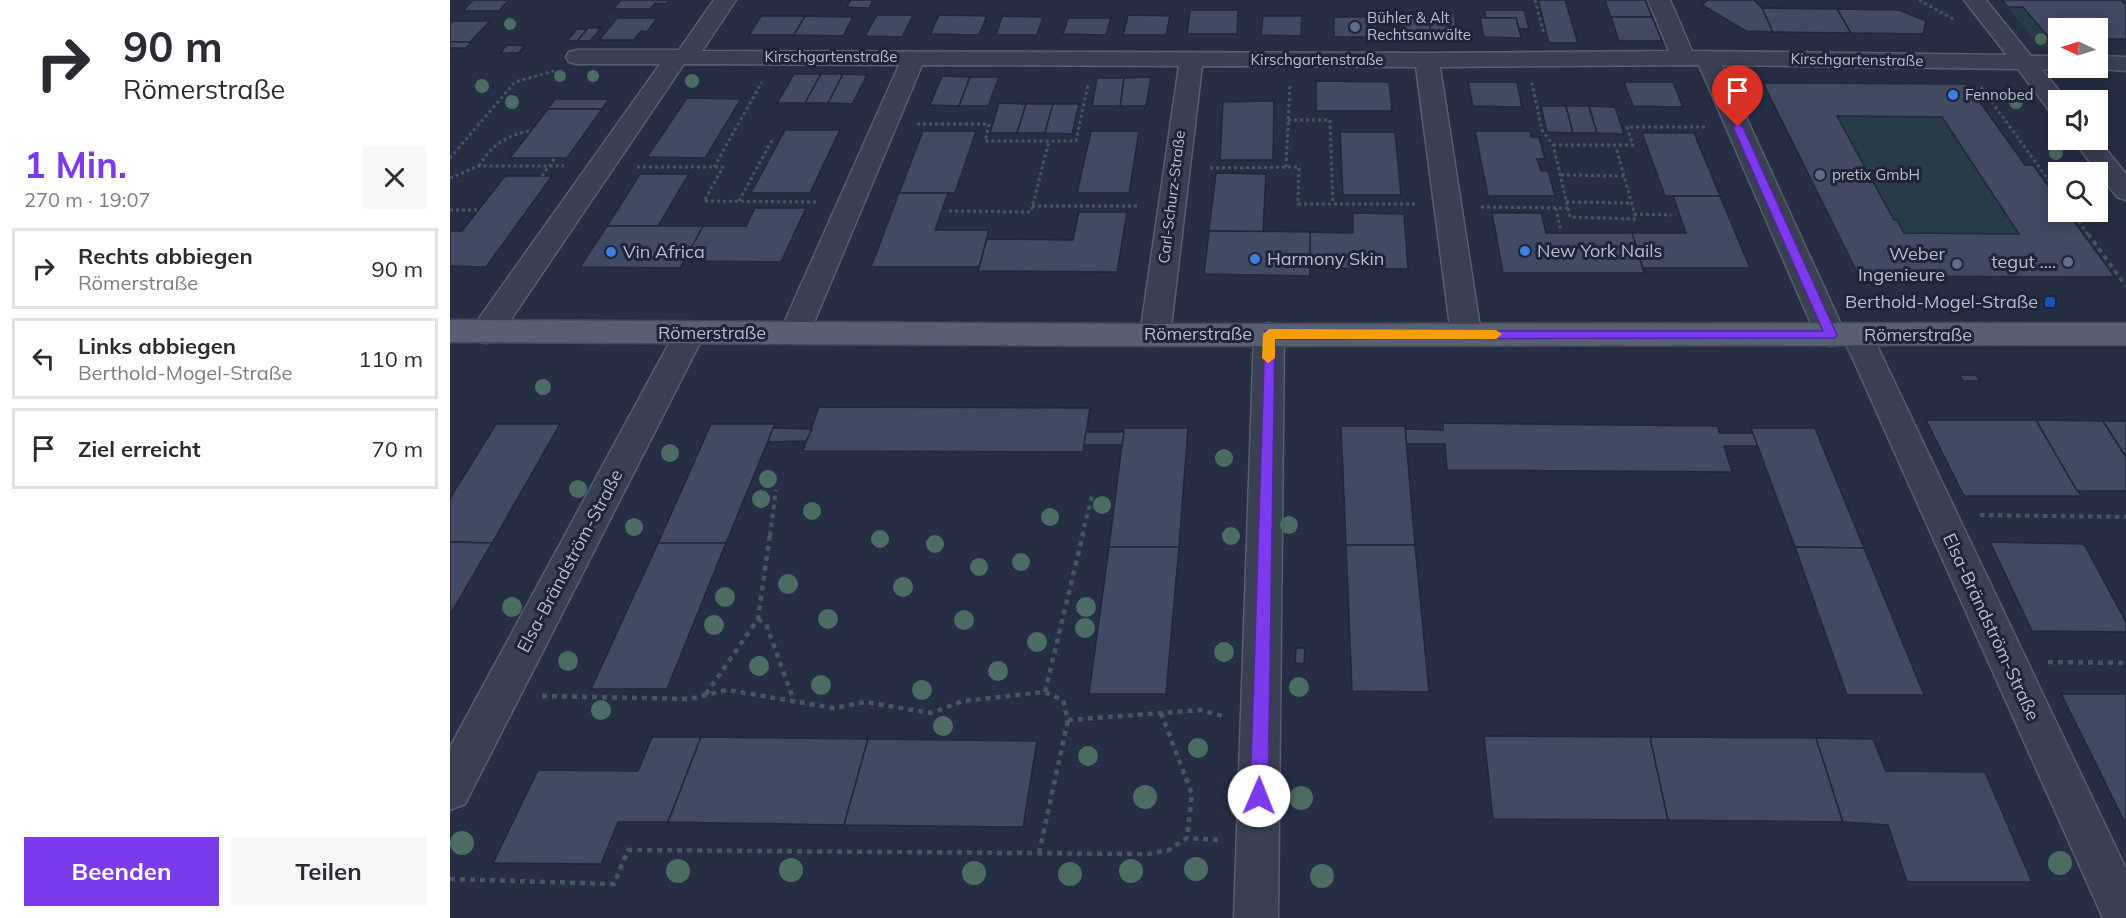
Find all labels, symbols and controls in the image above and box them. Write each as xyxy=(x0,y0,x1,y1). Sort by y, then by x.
place label: Bühler & Alt Rechtsanwälte xyxy=(1367,8,1471,44)
north arrow xyxy=(2048,18,2108,78)
map controls xyxy=(2048,18,2108,222)
text: 90 m xyxy=(123,20,223,73)
marker: Bühler & Alt Rechtsanwälte xyxy=(1348,20,1362,34)
icon: right xyxy=(24,24,102,102)
street label: Kirschgartenstraße xyxy=(765,47,897,66)
street label: Kirschgartenstraße xyxy=(1790,49,1924,70)
street label: Kirschgartenstraße xyxy=(1251,50,1383,69)
pin xyxy=(1712,65,1763,127)
text: Römerstraße xyxy=(123,72,285,106)
icon: arrive xyxy=(1721,74,1754,107)
place label: Fennobed xyxy=(1965,85,2034,104)
marker: Fennobed xyxy=(1946,88,1960,102)
button: sound xyxy=(2048,90,2108,150)
street label: Carl-Schurz-Straße xyxy=(1154,129,1189,264)
text: 1 Min. xyxy=(24,142,127,187)
button: close xyxy=(363,146,426,209)
button: search xyxy=(2048,162,2108,222)
place label: pretix GmbH xyxy=(1832,165,1920,184)
marker: pretix GmbH xyxy=(1813,168,1827,182)
text: 270 m · 19:07 xyxy=(24,187,150,212)
place label: New York Nails xyxy=(1537,239,1663,262)
place label: Vin Africa xyxy=(623,240,705,263)
text: Rechts abbiegen xyxy=(78,242,253,270)
place label: Weber Ingenieure xyxy=(1858,242,1945,286)
marker: New York Nails xyxy=(1518,244,1532,258)
marker: Vin Africa xyxy=(604,245,618,259)
place label: Harmony Skin xyxy=(1267,247,1384,270)
place label: tegut .... xyxy=(1991,250,2056,273)
icon: right xyxy=(27,252,60,285)
marker: Harmony Skin xyxy=(1248,252,1262,266)
text: 90 m xyxy=(372,255,423,283)
marker: tegut .... xyxy=(2061,255,2075,269)
marker: Weber Ingenieure xyxy=(1950,257,1964,271)
text: Römerstraße xyxy=(78,270,198,295)
place label: Berthold-Mogel-Straße xyxy=(1845,290,2038,313)
marker: Berthold-Mogel-Straße xyxy=(2043,295,2057,309)
street label: Römerstraße xyxy=(658,321,766,344)
street label: Römerstraße xyxy=(1144,322,1252,345)
street label: Römerstraße xyxy=(1864,323,1972,346)
text: Links abbiegen xyxy=(78,332,236,360)
icon: left xyxy=(27,342,60,375)
text: 110 m xyxy=(358,345,423,373)
text: Berthold-Mogel-Straße xyxy=(78,360,292,385)
icon: arrive xyxy=(27,432,60,465)
text: Ziel erreicht xyxy=(78,435,201,463)
text: 70 m xyxy=(372,435,423,463)
street label: Elsa-Brändström-Straße xyxy=(511,465,628,656)
street label: Elsa-Brändström-Straße xyxy=(1938,529,2045,724)
position arrow xyxy=(1227,764,1291,828)
button: Beenden xyxy=(24,837,219,906)
button: Teilen xyxy=(231,837,426,906)

